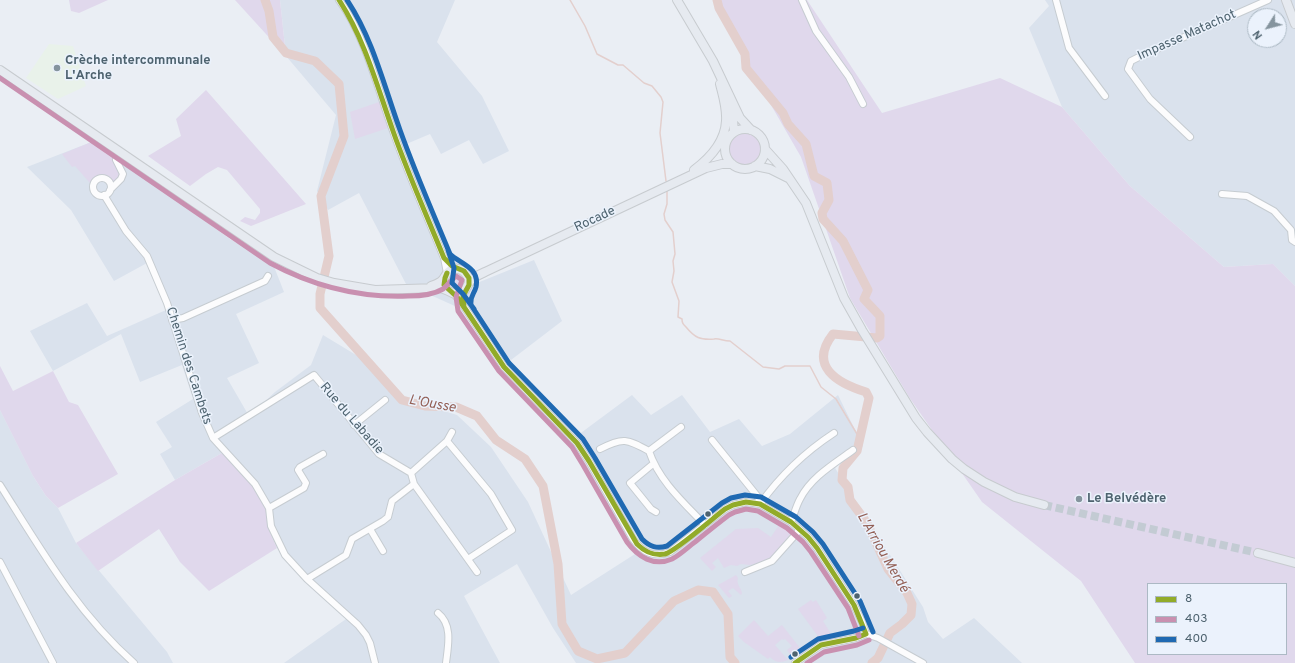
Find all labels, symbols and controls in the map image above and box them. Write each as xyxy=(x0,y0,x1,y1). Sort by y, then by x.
street label: Impasse Matachot xyxy=(1135,7,1239,65)
north arrow xyxy=(1247,8,1287,48)
text: N xyxy=(1250,27,1266,42)
place label: Crèche intercommunale L'Arche xyxy=(65,53,211,84)
marker: Crèche intercommunale L'Arche xyxy=(52,63,62,73)
street label: Rocade xyxy=(572,204,618,236)
street label: Chemin des Cambets xyxy=(162,305,214,427)
street label: Rue du Labadie xyxy=(316,380,386,458)
water label: L'Ousse xyxy=(407,393,457,417)
place label: Le Belvédère xyxy=(1087,491,1166,507)
marker: Le Belvédère xyxy=(1074,494,1084,504)
unlabelled marker xyxy=(703,509,713,519)
water label: L'Arriou Merdé xyxy=(852,510,912,596)
legend xyxy=(1147,583,1287,655)
unlabelled marker xyxy=(852,591,862,601)
text: 8 xyxy=(1185,591,1192,607)
text: 403 xyxy=(1185,611,1207,627)
text: 400 xyxy=(1185,631,1208,647)
unlabelled marker xyxy=(790,649,800,659)

